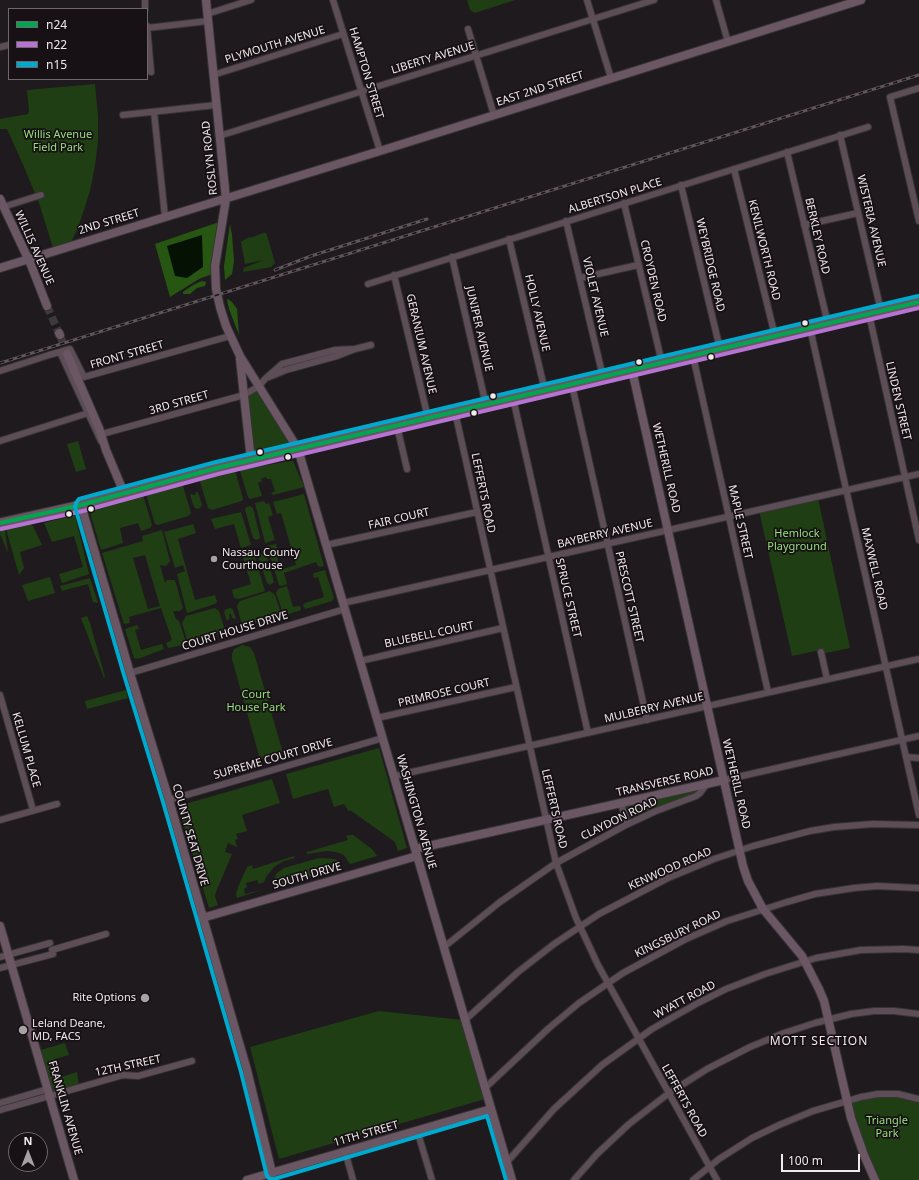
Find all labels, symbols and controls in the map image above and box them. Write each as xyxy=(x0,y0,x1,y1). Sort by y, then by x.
legend xyxy=(8,8,148,80)
text: n24 xyxy=(46,16,67,33)
street label: PLYMOUTH AVENUE xyxy=(223,24,327,66)
street label: HAMPTON STREET xyxy=(346,26,386,120)
text: n22 xyxy=(46,36,67,53)
street label: LIBERTY AVENUE xyxy=(390,39,476,77)
text: n15 xyxy=(46,56,67,73)
street label: EAST 2ND STREET xyxy=(495,69,585,109)
street label: ROSLYN ROAD xyxy=(200,120,220,196)
park label: Willis Avenue Field Park xyxy=(24,128,92,154)
street label: WISTERIA AVENUE xyxy=(854,173,888,269)
street label: ALBERTSON PLACE xyxy=(567,175,663,217)
street label: BERKLEY ROAD xyxy=(802,196,832,276)
street label: KENILWORTH ROAD xyxy=(745,198,783,302)
street label: 2ND STREET xyxy=(77,206,141,238)
street label: WILLIS AVENUE xyxy=(12,209,56,287)
street label: WEYBRIDGE ROAD xyxy=(693,217,727,313)
street label: CROYDEN ROAD xyxy=(637,239,669,323)
street label: VIOLET AVENUE xyxy=(579,256,611,338)
street label: HOLLY AVENUE xyxy=(522,273,552,353)
street label: JUNIPER AVENUE xyxy=(463,285,495,373)
street label: GERANIUM AVENUE xyxy=(403,292,439,396)
unlabelled marker xyxy=(800,318,810,328)
street label: FRONT STREET xyxy=(89,338,165,372)
unlabelled marker xyxy=(706,352,716,362)
unlabelled marker xyxy=(634,357,644,367)
street label: LINDEN STREET xyxy=(883,360,913,442)
street label: 3RD STREET xyxy=(148,388,210,418)
unlabelled marker xyxy=(488,391,498,401)
unlabelled marker xyxy=(469,408,479,418)
street label: WETHERILL ROAD xyxy=(649,422,683,514)
unlabelled marker xyxy=(255,447,265,457)
unlabelled marker xyxy=(283,452,293,462)
street label: LEFFERTS ROAD xyxy=(468,452,498,534)
street label: MAPLE STREET xyxy=(725,484,755,560)
unlabelled marker xyxy=(86,504,96,514)
street label: FAIR COURT xyxy=(367,506,431,532)
unlabelled marker xyxy=(64,509,74,519)
street label: BAYBERRY AVENUE xyxy=(556,517,654,551)
street label: MAXWELL ROAD xyxy=(858,526,890,612)
park label: Hemlock Playground xyxy=(767,527,827,553)
place label: Nassau County Courthouse xyxy=(222,546,300,572)
street label: PRESCOTT STREET xyxy=(612,550,646,644)
marker: Nassau County Courthouse xyxy=(209,554,219,564)
street label: SPRUCE STREET xyxy=(552,557,584,639)
street label: COURT HOUSE DRIVE xyxy=(180,609,290,653)
street label: BLUEBELL COURT xyxy=(383,619,475,651)
street label: PRIMROSE COURT xyxy=(397,676,491,710)
park label: Court House Park xyxy=(226,688,286,714)
street label: MULBERRY AVENUE xyxy=(603,690,705,726)
street label: KELLUM PLACE xyxy=(9,711,43,789)
street label: SUPREME COURT DRIVE xyxy=(212,736,334,782)
street label: WETHERILL ROAD xyxy=(719,738,753,830)
street label: WASHINGTON AVENUE xyxy=(393,753,439,871)
street label: TRANSVERSE ROAD xyxy=(615,764,715,800)
street label: LEFFERTS ROAD xyxy=(538,768,570,850)
street label: COUNTY SEAT DRIVE xyxy=(169,782,211,888)
street label: CLAYDON ROAD xyxy=(579,795,659,843)
street label: KENWOOD ROAD xyxy=(626,845,714,893)
street label: SOUTH DRIVE xyxy=(271,860,343,892)
street label: KINGSBURY ROAD xyxy=(633,907,723,961)
street label: WYATT ROAD xyxy=(652,978,718,1022)
place label: Rite Options xyxy=(72,991,136,1005)
marker: Rite Options xyxy=(139,992,151,1004)
place label: Leland Deane, MD, FACS xyxy=(32,1017,106,1043)
marker: Leland Deane, MD, FACS xyxy=(17,1024,29,1036)
district label: MOTT SECTION xyxy=(770,1035,868,1049)
street label: 12TH STREET xyxy=(94,1053,162,1079)
street label: FRANKLIN AVENUE xyxy=(45,1059,85,1157)
street label: LEFFERTS ROAD xyxy=(658,1062,710,1140)
park label: Triangle Park xyxy=(866,1114,908,1140)
street label: 11TH STREET xyxy=(332,1118,400,1150)
north arrow xyxy=(8,1132,48,1172)
text: N xyxy=(24,1133,32,1148)
scale bar xyxy=(783,1146,862,1172)
text: 100 m xyxy=(788,1152,823,1169)

